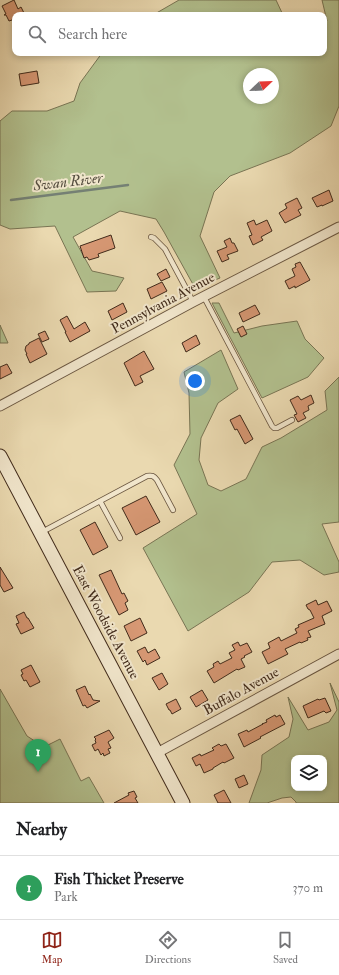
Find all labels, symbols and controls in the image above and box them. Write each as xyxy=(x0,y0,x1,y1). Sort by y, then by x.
search box xyxy=(12,12,327,56)
icon: search xyxy=(26,23,48,45)
text: Search here xyxy=(58,25,127,44)
north arrow xyxy=(243,68,279,104)
water label: Swan River xyxy=(31,168,105,196)
street label: Pennsylvania Avenue xyxy=(108,269,218,338)
your location xyxy=(185,371,205,391)
street label: East Woodside Avenue xyxy=(69,562,143,682)
street label: Buffalo Avenue xyxy=(200,663,282,719)
pin: 1 xyxy=(25,739,51,772)
map controls xyxy=(291,755,327,791)
button: layers xyxy=(291,755,327,791)
text: Nearby xyxy=(16,819,67,840)
text: Fish Thicket Preserve xyxy=(54,870,184,889)
text: 1 xyxy=(27,880,31,896)
text: 370 m xyxy=(293,880,323,896)
text: Park xyxy=(54,889,78,905)
tab: Map xyxy=(41,929,63,966)
tab: Directions xyxy=(145,929,191,966)
tab: Saved xyxy=(273,929,298,966)

